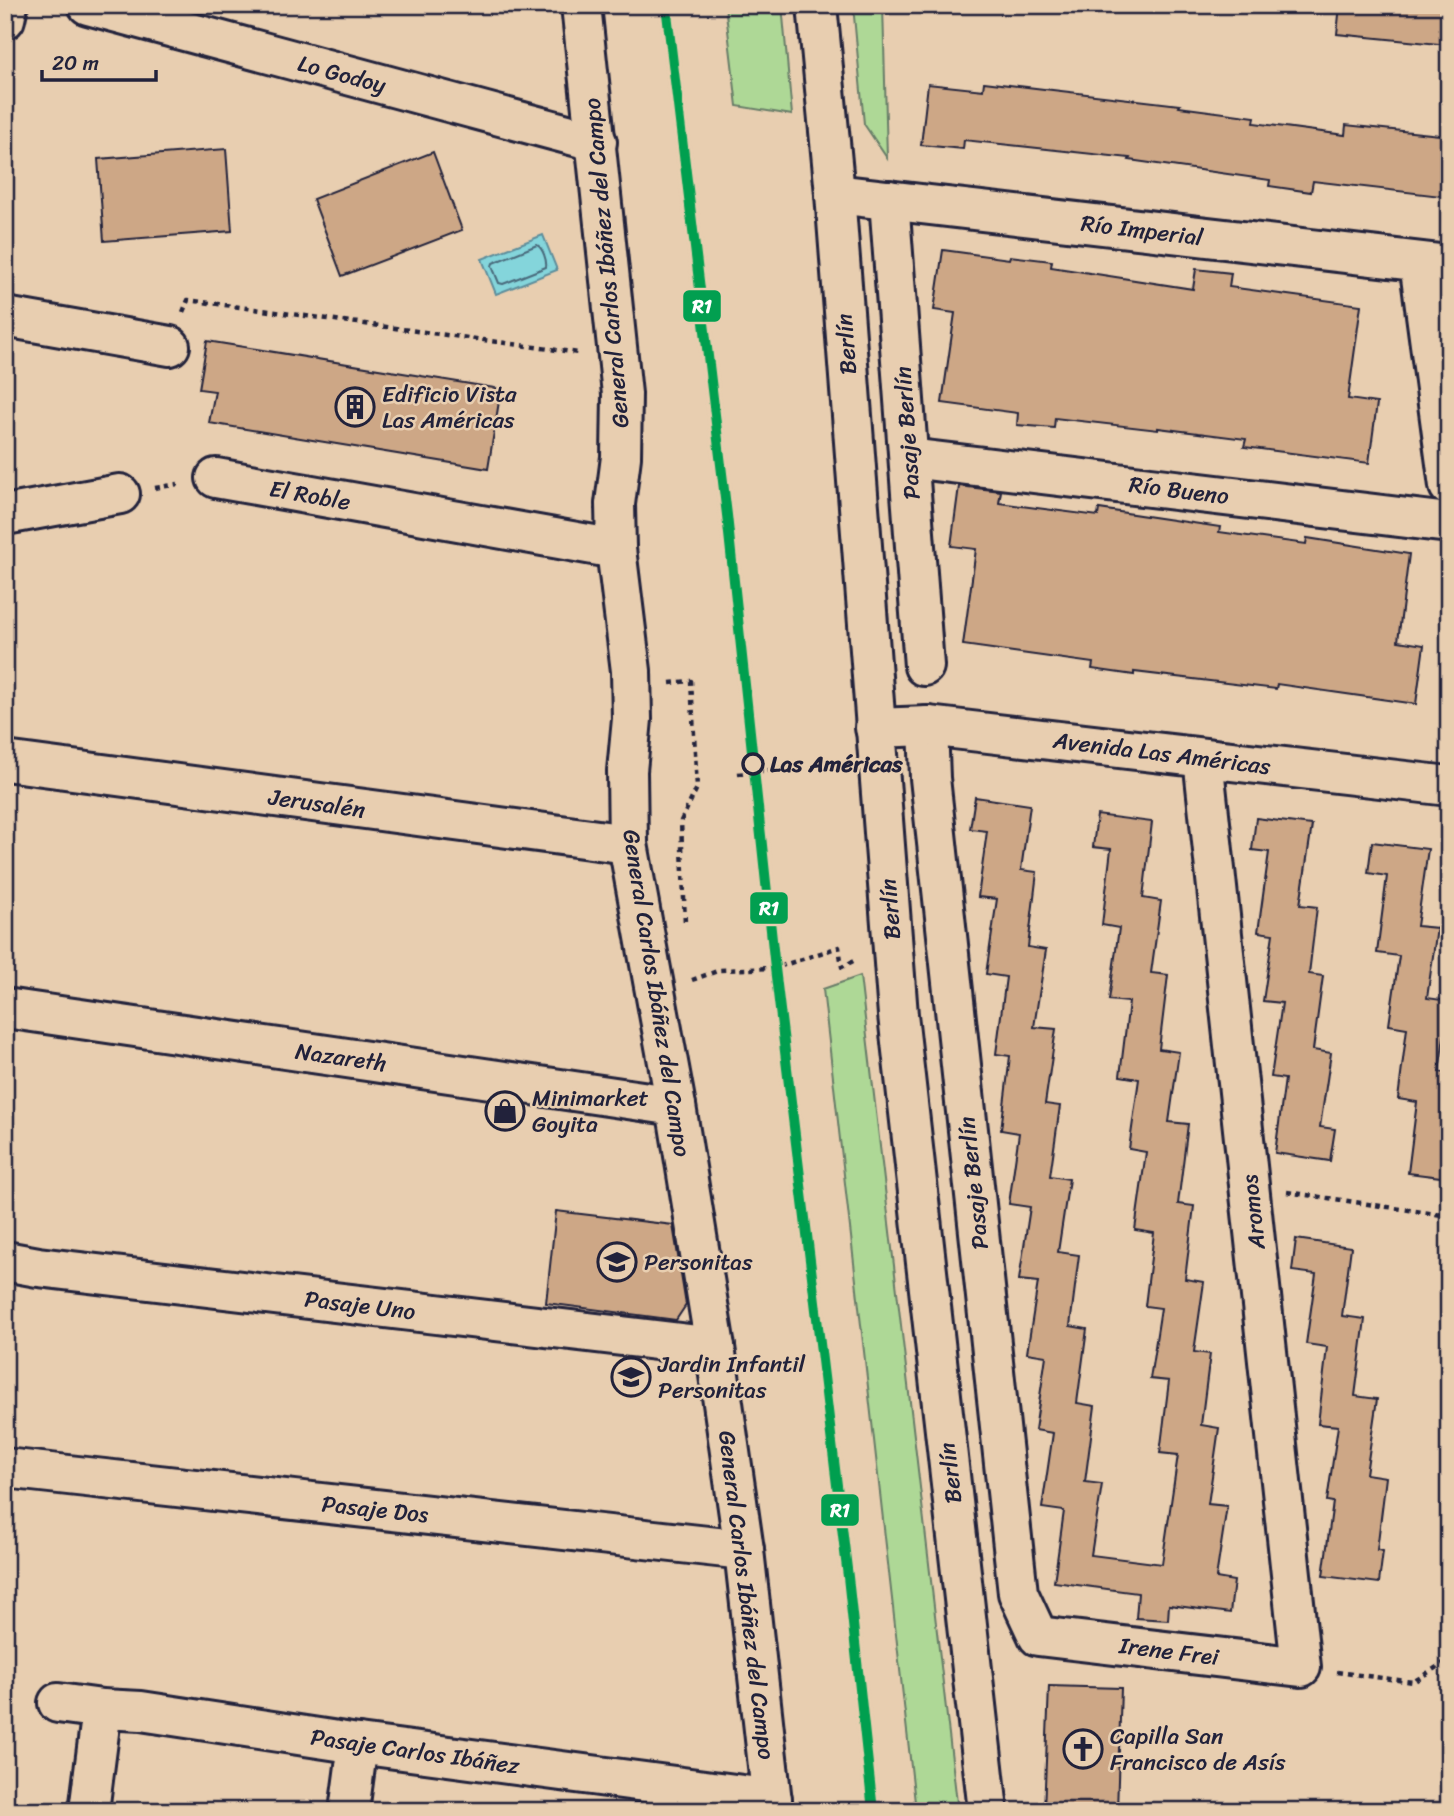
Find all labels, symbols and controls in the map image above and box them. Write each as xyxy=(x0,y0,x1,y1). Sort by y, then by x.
scale bar xyxy=(42,38,156,82)
street label: Lo Godoy xyxy=(293,43,391,106)
text: 20 m xyxy=(52,44,99,82)
street label: General Carlos Ibáñez del Campo xyxy=(572,96,641,430)
street label: Río Imperial xyxy=(1079,203,1206,258)
line badge: R1 xyxy=(682,289,722,323)
text: R1 xyxy=(691,290,712,323)
street label: Berlín xyxy=(824,312,869,376)
street label: Pasaje Berlín xyxy=(882,365,933,501)
place label: Edificio Vista Las Américas xyxy=(382,374,517,441)
building icon: Edificio Vista Las Américas xyxy=(334,386,376,428)
street label: Río Bueno xyxy=(1127,464,1231,517)
street label: El Roble xyxy=(266,468,354,523)
street label: Avenida Las Américas xyxy=(1050,720,1273,787)
place label: Las Américas xyxy=(770,744,903,785)
marker: Las Américas xyxy=(742,753,764,775)
street label: Jerusalén xyxy=(265,776,368,831)
street label: General Carlos Ibáñez del Campo xyxy=(610,826,703,1160)
street label: Berlín xyxy=(868,877,913,941)
line badge: R1 xyxy=(749,891,789,925)
text: R1 xyxy=(758,892,779,925)
street label: Nazareth xyxy=(293,1031,389,1084)
place label: Minimarket Goyita xyxy=(532,1078,649,1145)
shop icon: Minimarket Goyita xyxy=(484,1090,526,1132)
street label: Pasaje Berlín xyxy=(946,1115,1001,1251)
street label: Aromos xyxy=(1229,1172,1278,1252)
school or university icon: Personitas xyxy=(596,1241,638,1283)
place label: Personitas xyxy=(644,1242,753,1283)
street label: Pasaje Uno xyxy=(302,1278,418,1333)
place label: Jardin Infantil Personitas xyxy=(657,1344,806,1411)
school or university icon: Jardin Infantil Personitas xyxy=(610,1356,652,1398)
street label: General Carlos Ibáñez del Campo xyxy=(706,1428,787,1762)
street label: Berlín xyxy=(927,1440,974,1506)
street label: Pasaje Dos xyxy=(320,1484,431,1536)
line badge: R1 xyxy=(820,1493,860,1527)
text: R1 xyxy=(829,1494,850,1527)
street label: Irene Frei xyxy=(1116,1625,1222,1678)
place label: Capilla San Francisco de Asís xyxy=(1110,1716,1286,1783)
street label: Pasaje Carlos Ibáñez xyxy=(308,1717,523,1787)
church icon: Capilla San Francisco de Asís xyxy=(1062,1728,1104,1770)

